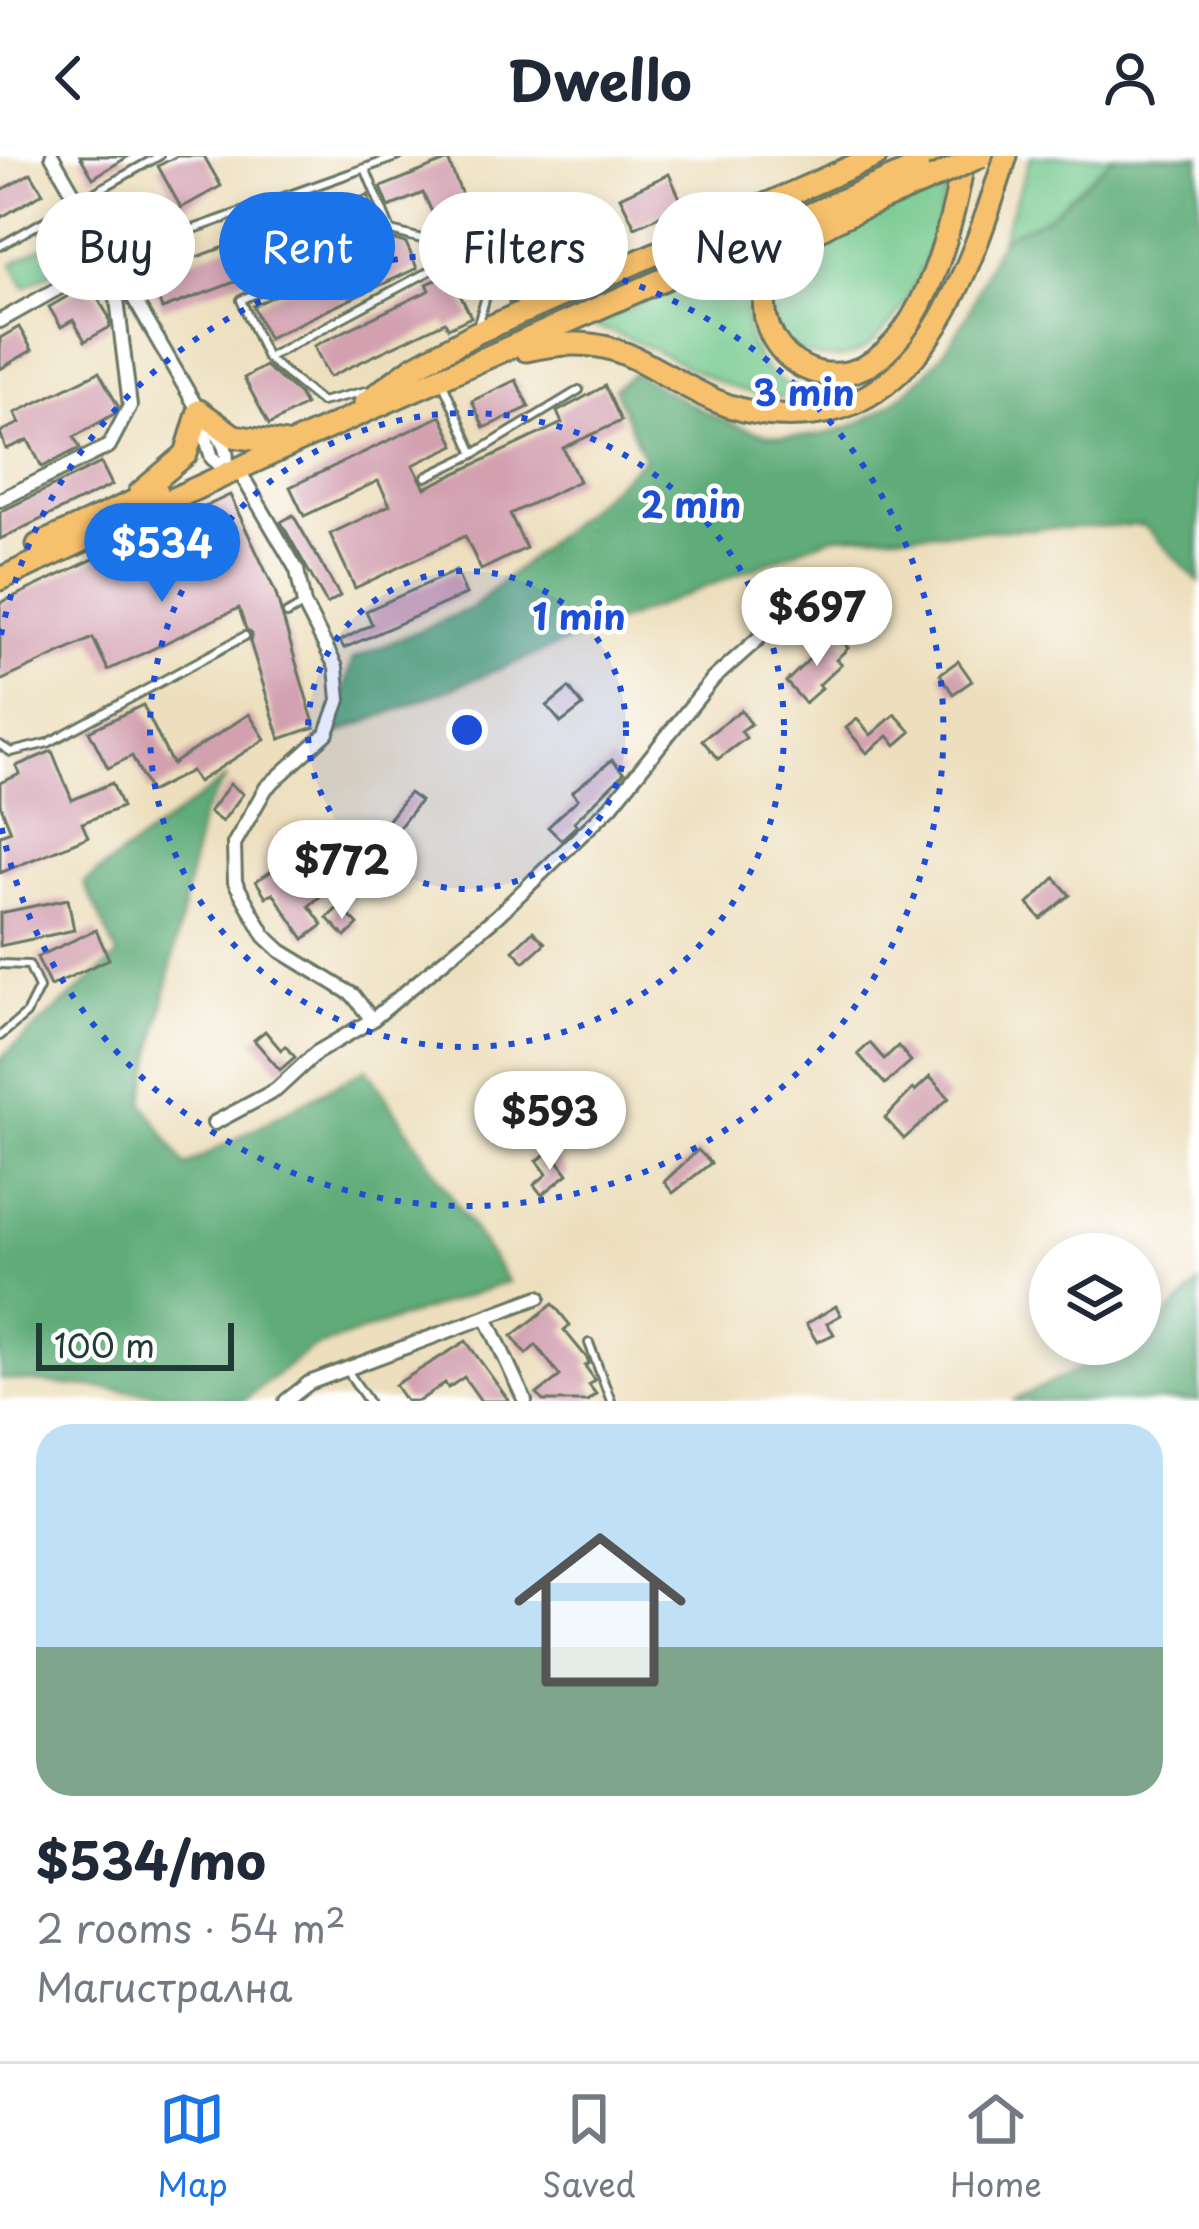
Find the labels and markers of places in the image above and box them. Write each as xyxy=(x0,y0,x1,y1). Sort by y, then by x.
pin: $534 xyxy=(91,503,233,605)
pin: $697 xyxy=(746,567,888,669)
centre of rings xyxy=(446,709,488,751)
pin: $772 xyxy=(271,820,413,922)
pin: $593 xyxy=(479,1071,621,1173)

